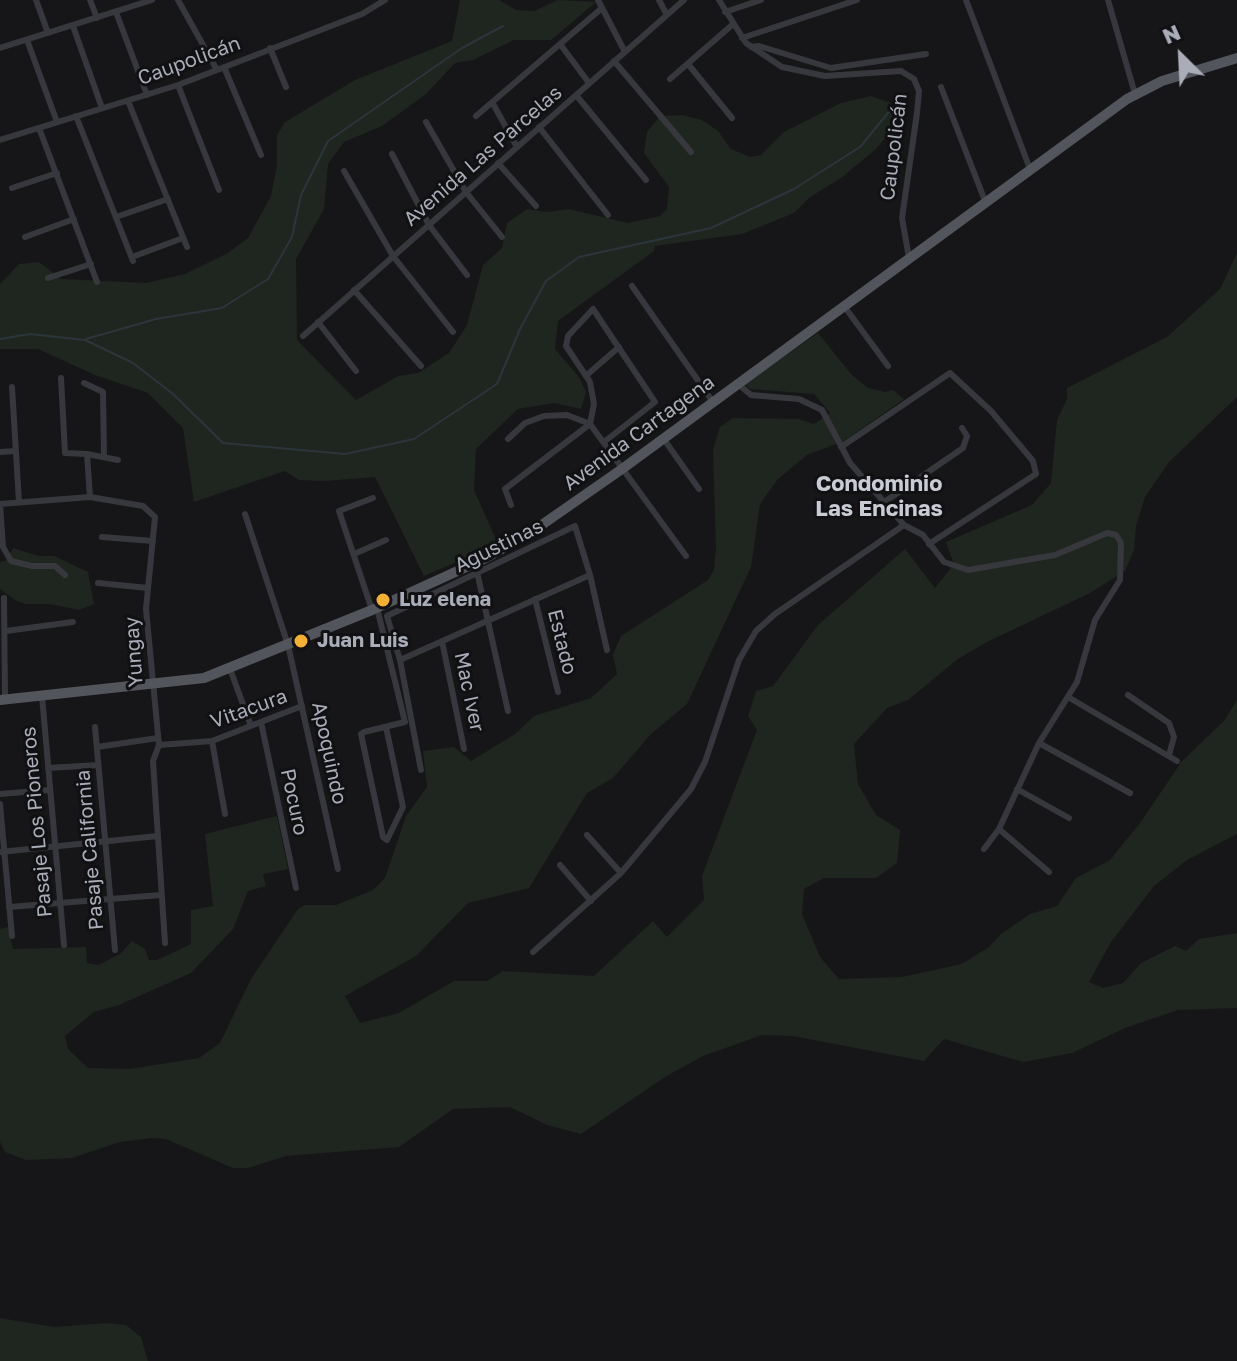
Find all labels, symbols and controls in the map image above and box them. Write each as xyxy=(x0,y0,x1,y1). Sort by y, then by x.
north arrow xyxy=(1141,16,1221,96)
text: N xyxy=(1158,18,1184,49)
street label: Caupolicán xyxy=(134,31,244,91)
street label: Avenida Las Parcelas xyxy=(399,81,567,231)
street label: Caupolicán xyxy=(876,92,912,202)
street label: Avenida Cartagena xyxy=(559,370,719,496)
district label: Condominio Las Encinas xyxy=(815,471,943,522)
street label: Agustinas xyxy=(451,514,547,578)
place label: Luz elena xyxy=(399,588,491,612)
marker: Luz elena xyxy=(374,591,392,609)
street label: Estado xyxy=(542,607,582,677)
street label: Yungay xyxy=(120,616,148,688)
place label: Juan Luis xyxy=(317,629,409,653)
marker: Juan Luis xyxy=(292,632,310,650)
street label: Mac Iver xyxy=(449,650,489,734)
street label: Vitacura xyxy=(207,684,291,734)
street label: Apoquindo xyxy=(306,700,352,806)
street label: Pasaje Los Pioneros xyxy=(17,726,57,918)
street label: Pocuro xyxy=(275,766,313,838)
street label: Pasaje California xyxy=(71,769,109,931)

